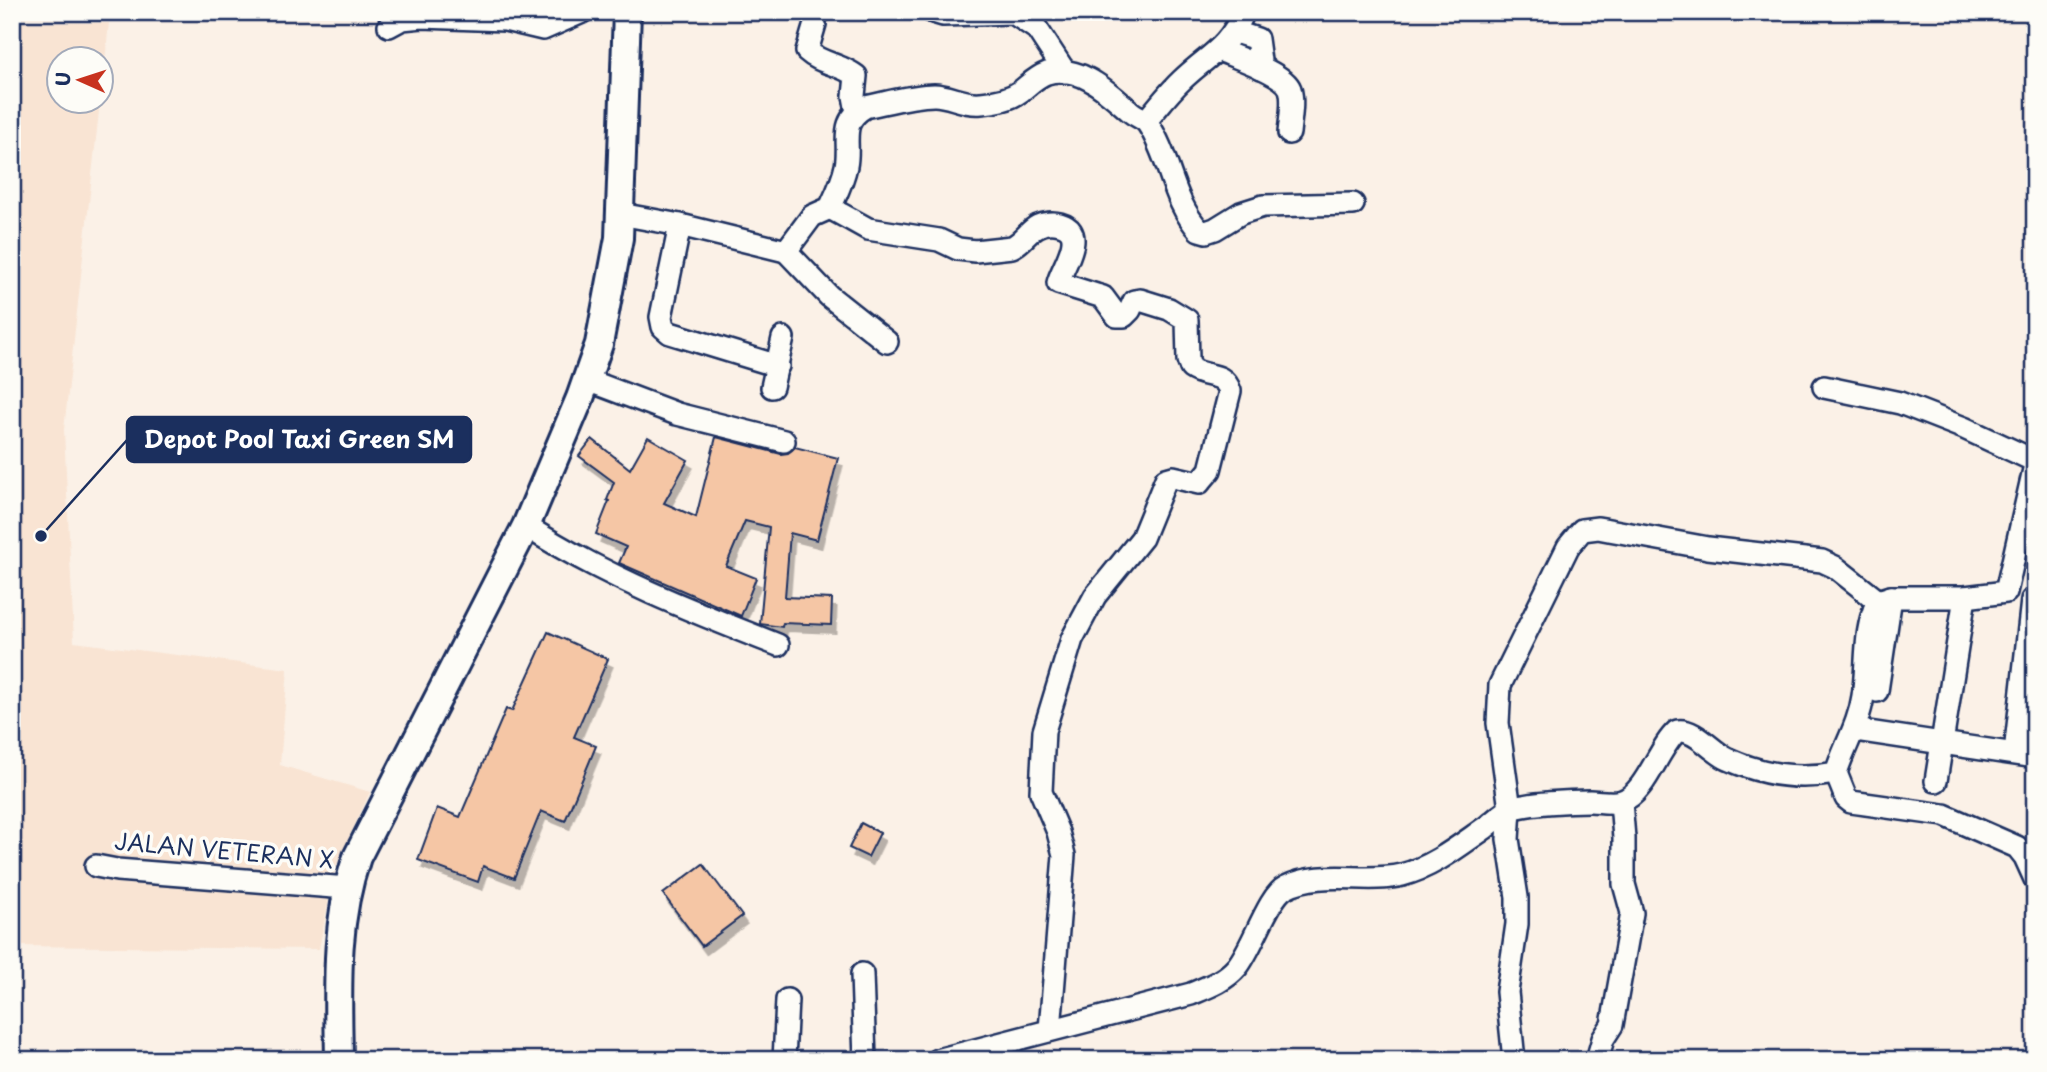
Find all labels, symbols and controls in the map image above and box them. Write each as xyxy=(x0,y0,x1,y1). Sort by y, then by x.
north arrow xyxy=(46,46,116,116)
text: U xyxy=(48,71,76,87)
callout: Depot Pool Taxi Green SM xyxy=(127,417,471,462)
text: Depot Pool Taxi Green SM xyxy=(144,420,454,456)
street label: JALAN VETERAN X xyxy=(113,822,335,877)

